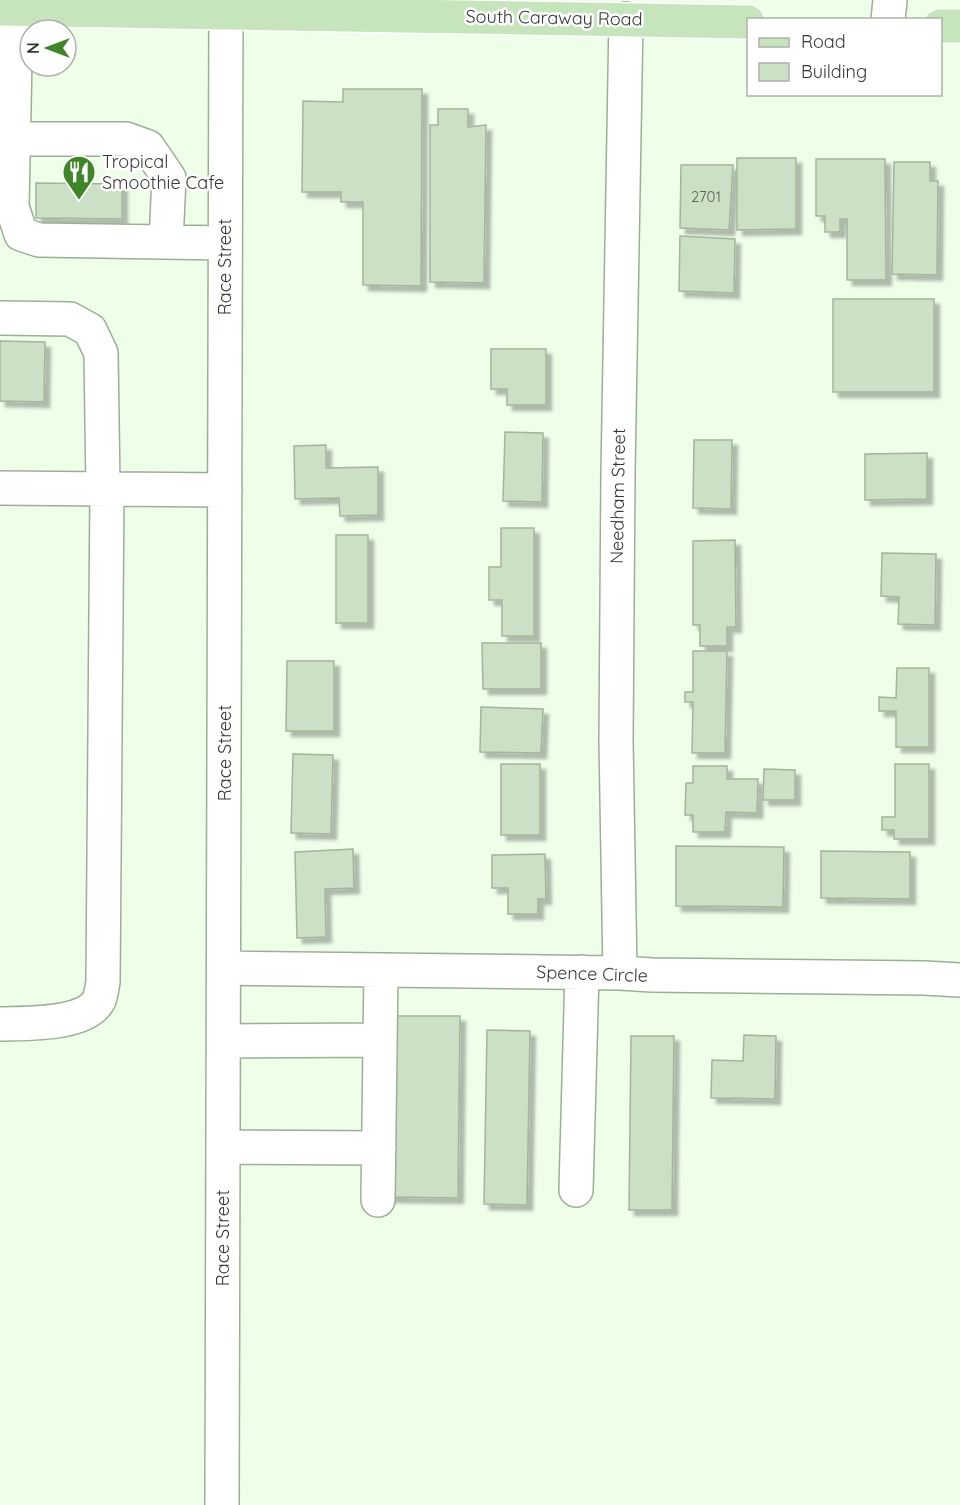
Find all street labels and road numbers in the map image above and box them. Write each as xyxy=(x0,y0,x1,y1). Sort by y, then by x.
street label: South Caraway Road xyxy=(465,4,643,31)
street label: Race Street xyxy=(213,219,236,315)
street label: Needham Street xyxy=(605,428,630,564)
street label: Race Street xyxy=(213,705,236,801)
street label: Spence Circle xyxy=(536,960,648,987)
street label: Race Street xyxy=(211,1190,234,1286)

